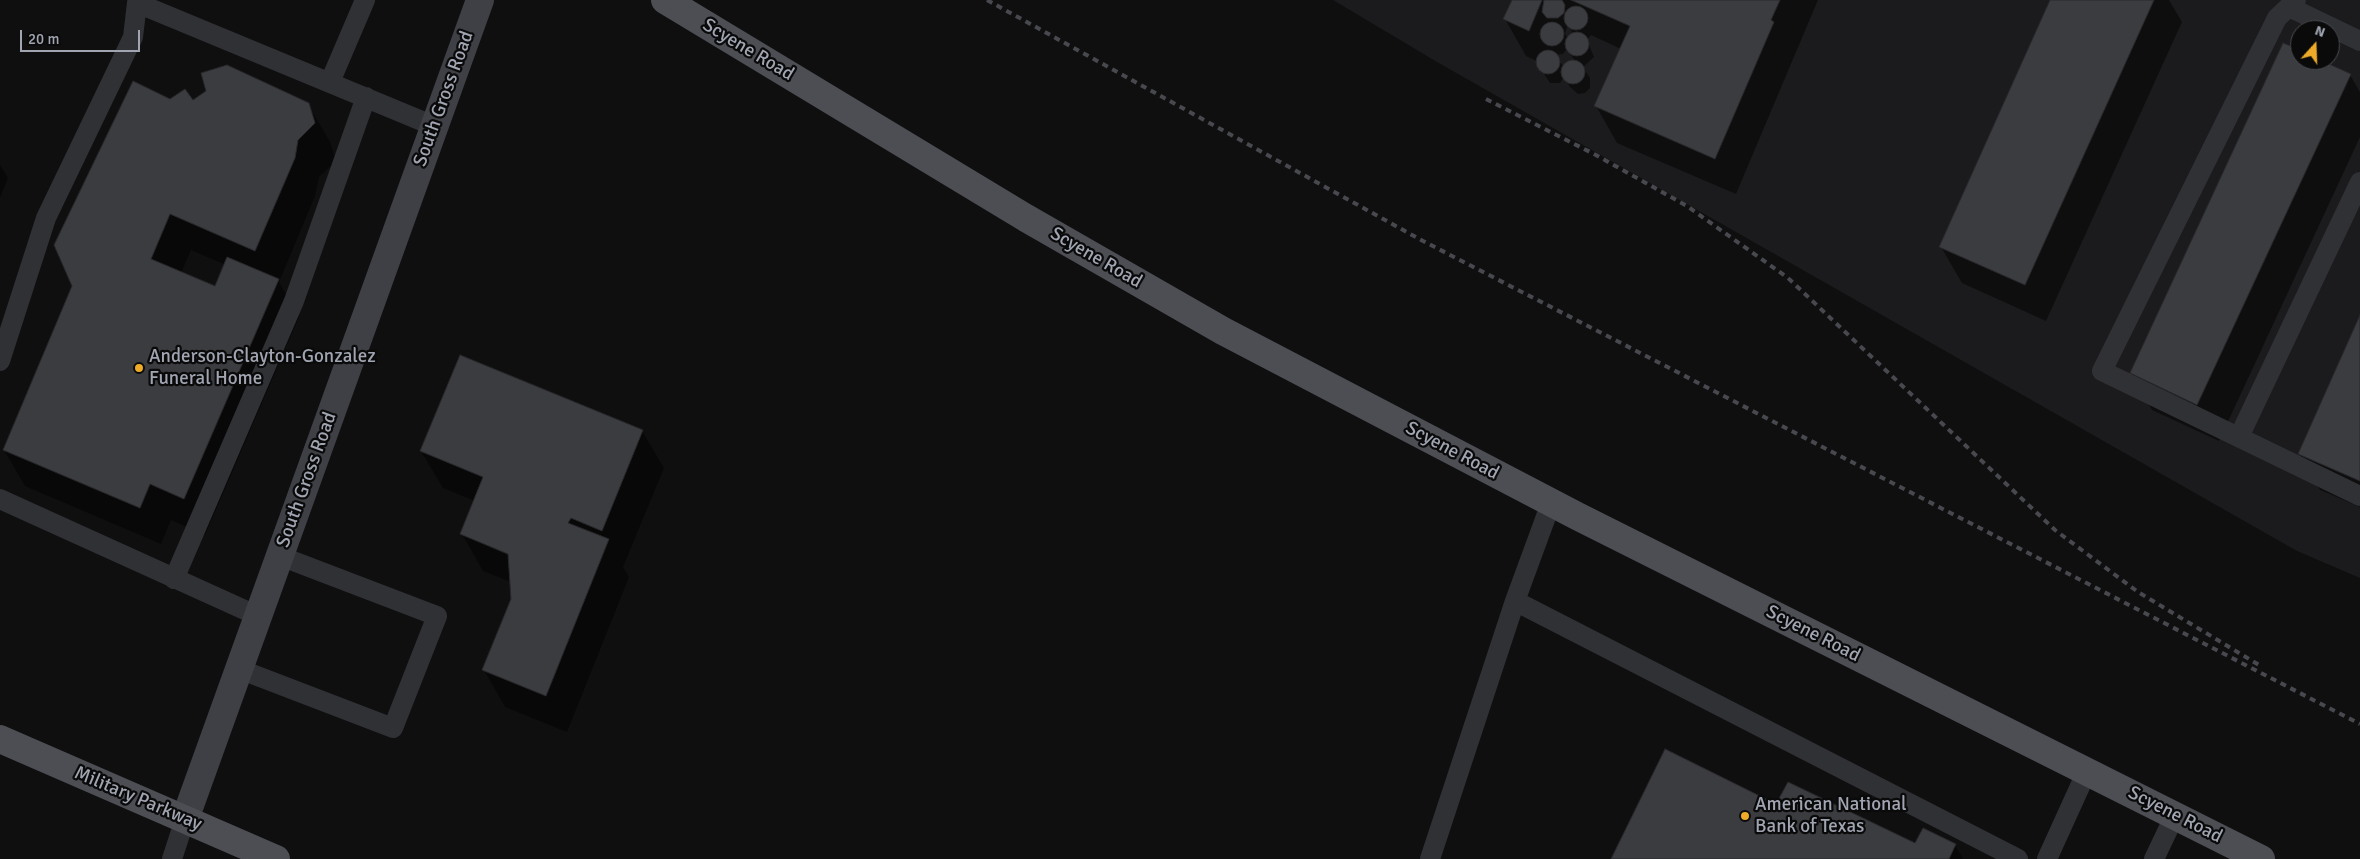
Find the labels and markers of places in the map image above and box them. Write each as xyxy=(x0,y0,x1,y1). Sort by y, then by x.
place label: Anderson-Clayton-Gonzalez Funeral Home xyxy=(149,346,376,390)
marker: Anderson-Clayton-Gonzalez Funeral Home xyxy=(133,362,145,374)
place label: American National Bank of Texas xyxy=(1755,794,1907,838)
marker: American National Bank of Texas xyxy=(1739,810,1751,822)

